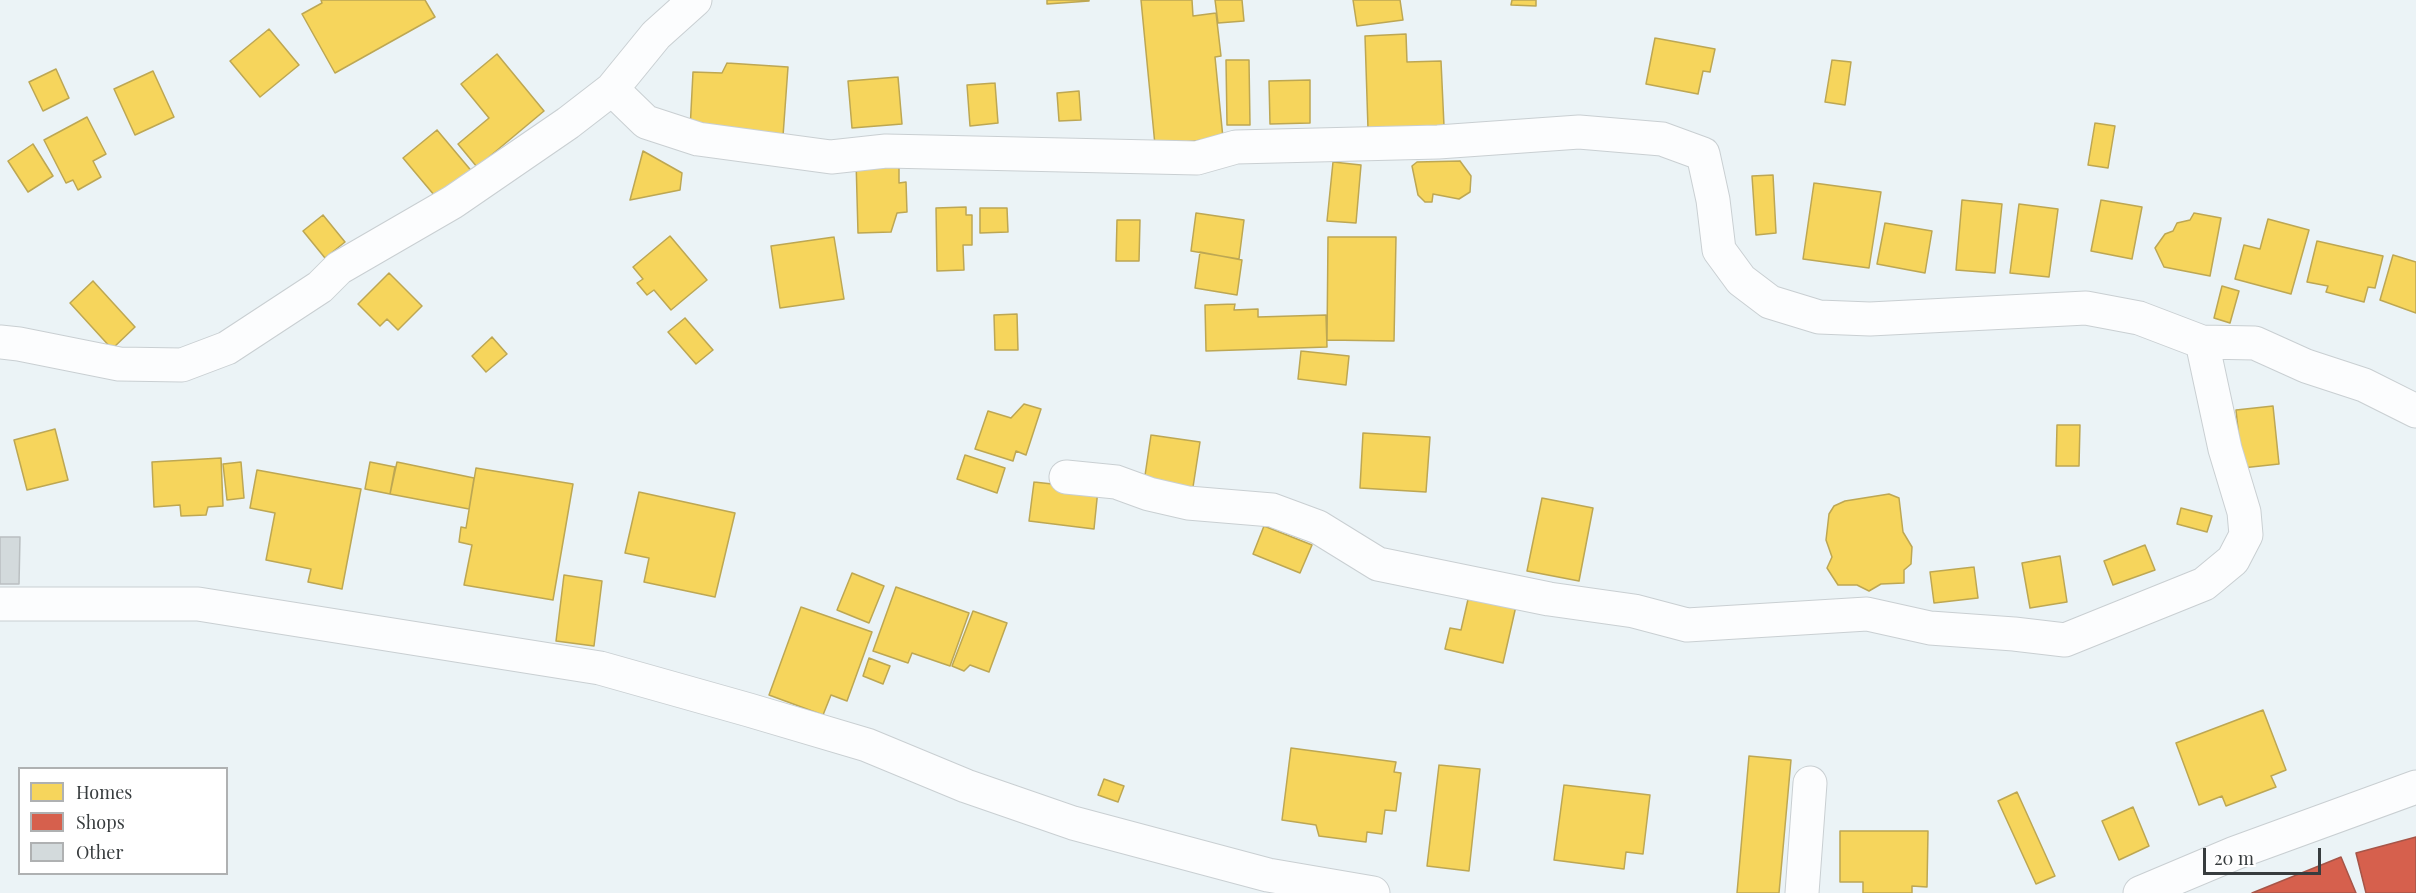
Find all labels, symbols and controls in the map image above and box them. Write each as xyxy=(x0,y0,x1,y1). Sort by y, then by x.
legend xyxy=(18,767,228,875)
text: Homes xyxy=(76,780,132,804)
text: Shops xyxy=(76,810,125,834)
scale bar xyxy=(2206,836,2324,874)
text: Other xyxy=(76,840,123,864)
text: 20 m xyxy=(2214,846,2254,870)

